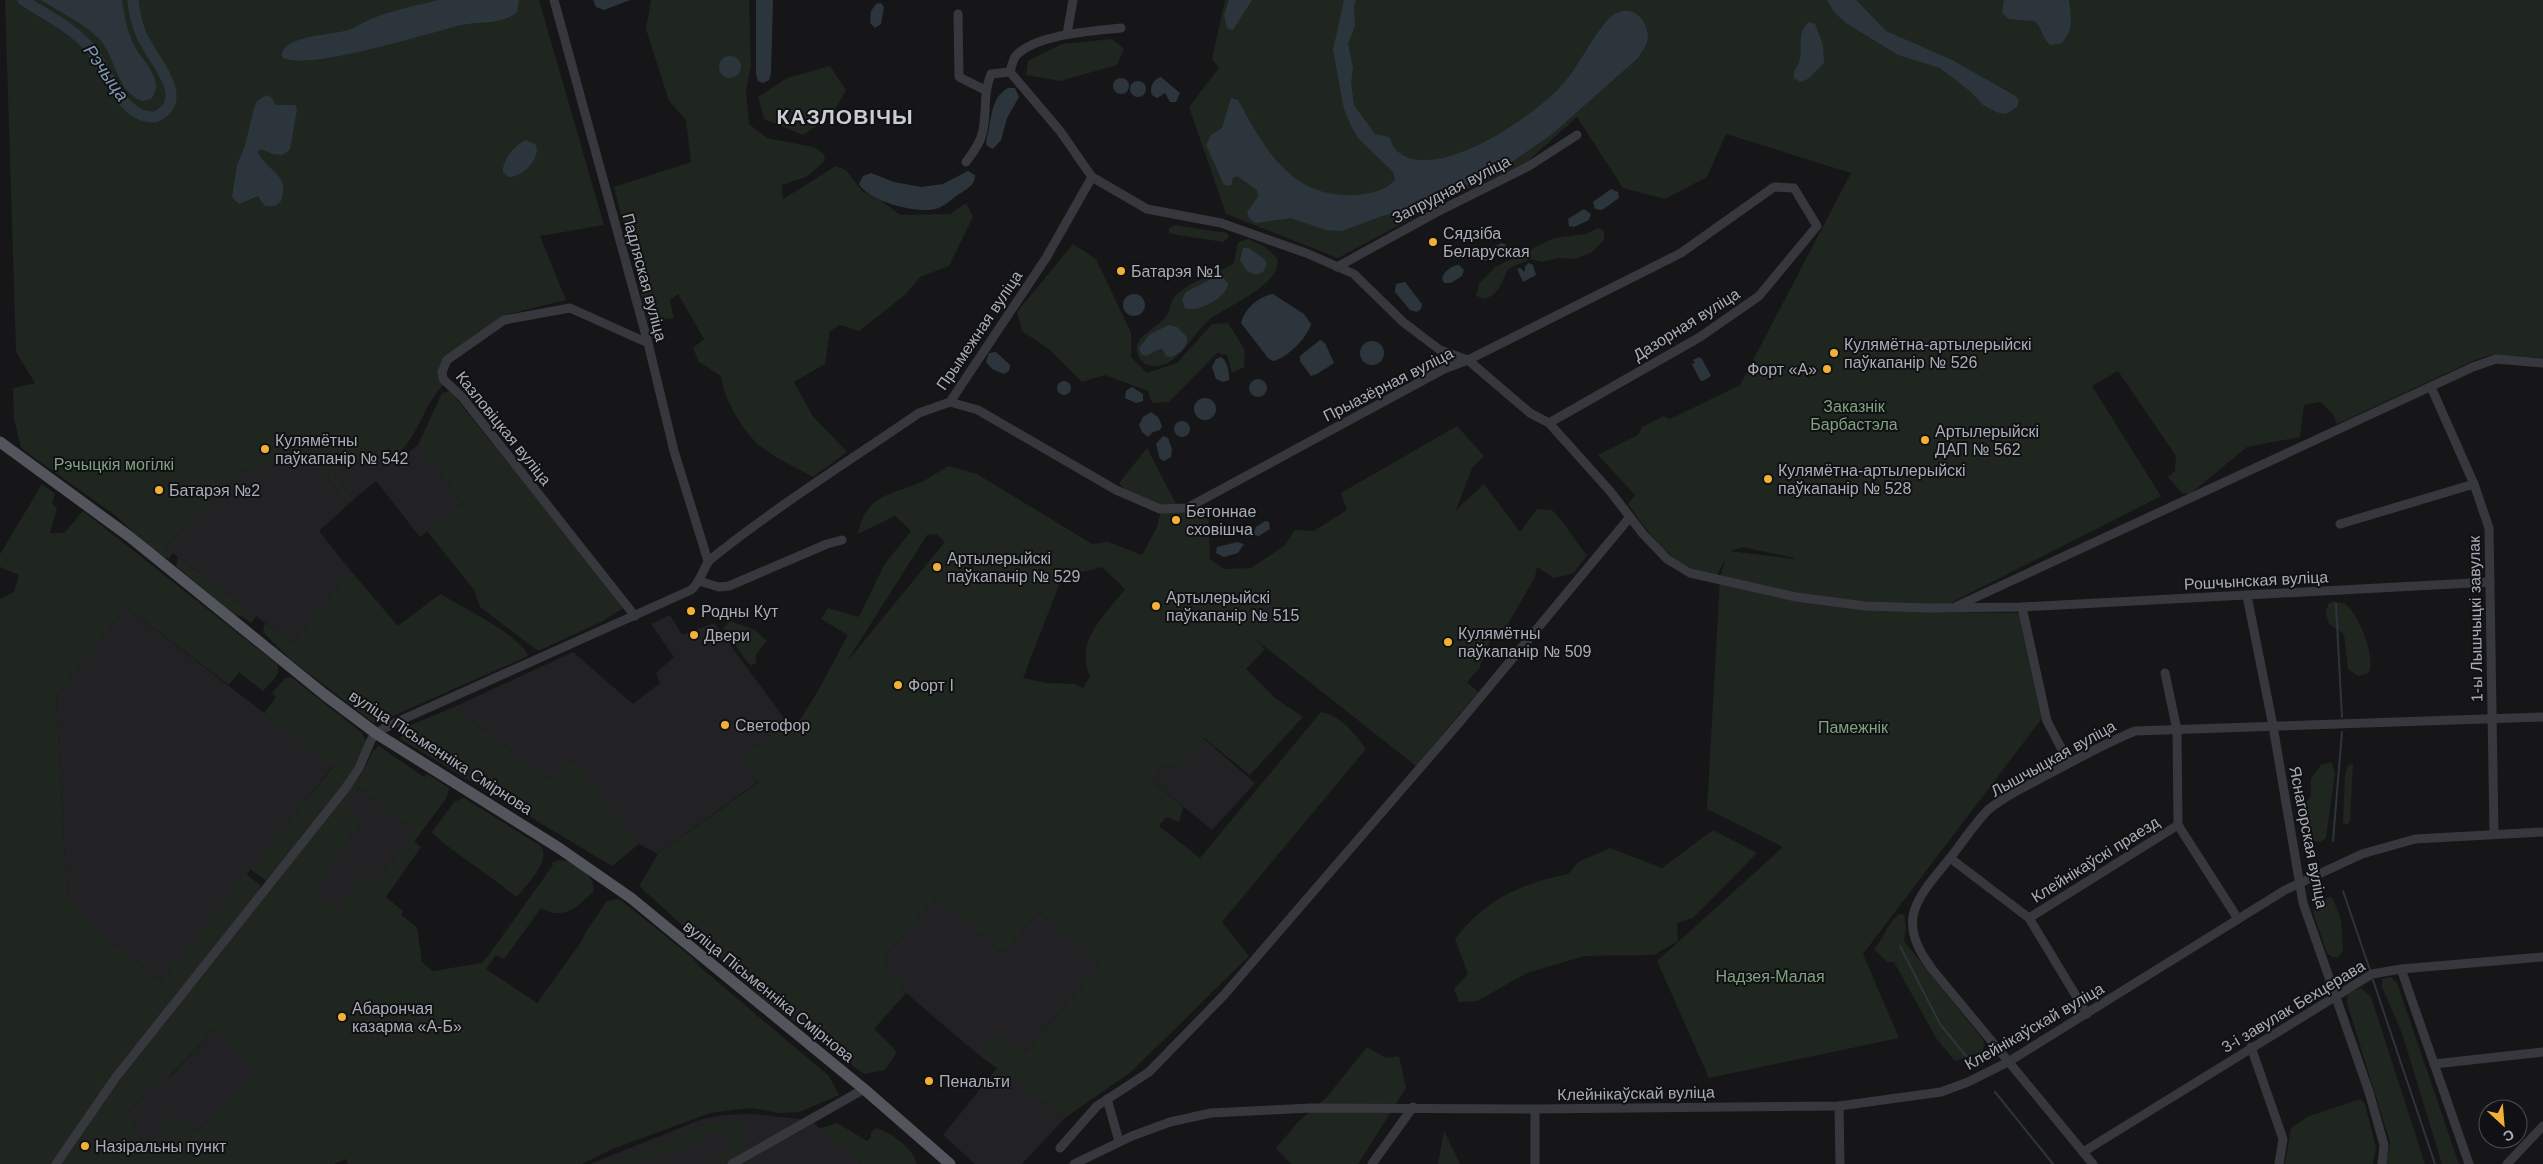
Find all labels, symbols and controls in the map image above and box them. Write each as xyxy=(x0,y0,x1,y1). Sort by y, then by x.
water label: Рэчыца xyxy=(79,41,133,105)
district label: КАЗЛОВІЧЫ xyxy=(777,105,914,128)
street label: Запрудная вуліца xyxy=(1389,152,1513,227)
street label: Падляская вуліца xyxy=(619,211,670,343)
place label: Сядзіба Беларуская xyxy=(1443,225,1530,260)
marker: Сядзіба Беларуская xyxy=(1427,236,1439,248)
place label: Батарэя №1 xyxy=(1131,263,1222,280)
marker: Батарэя №1 xyxy=(1115,265,1127,277)
street label: Прымежная вуліца xyxy=(933,267,1026,393)
street label: Дазорная вуліца xyxy=(1630,285,1743,364)
place label: Кулямётна-артылерыйскі паўкапанір № 526 xyxy=(1844,336,2032,371)
street label: Прыазёрная вуліца xyxy=(1321,344,1456,425)
marker: Кулямётна-артылерыйскі паўкапанір № 526 xyxy=(1828,347,1840,359)
place label: Форт «А» xyxy=(1747,361,1817,378)
marker: Форт «А» xyxy=(1821,363,1833,375)
street label: Казловіцкая вуліца xyxy=(453,368,555,489)
park label: Заказнік Барбастэла xyxy=(1810,398,1898,433)
place label: Артылерыйскі ДАП № 562 xyxy=(1935,423,2039,458)
place label: Кулямётны паўкапанір № 542 xyxy=(275,432,409,467)
marker: Артылерыйскі ДАП № 562 xyxy=(1919,434,1931,446)
marker: Кулямётны паўкапанір № 542 xyxy=(259,443,271,455)
park label: Рэчыцкія могілкі xyxy=(54,456,174,473)
place label: Кулямётна-артылерыйскі паўкапанір № 528 xyxy=(1778,462,1966,497)
marker: Кулямётна-артылерыйскі паўкапанір № 528 xyxy=(1762,473,1774,485)
place label: Батарэя №2 xyxy=(169,482,260,499)
marker: Батарэя №2 xyxy=(153,484,165,496)
place label: Бетоннае сховішча xyxy=(1186,503,1256,538)
marker: Бетоннае сховішча xyxy=(1170,514,1182,526)
street label: 1-ы Лышчыцкі завулак xyxy=(2466,535,2485,702)
place label: Артылерыйскі паўкапанір № 529 xyxy=(947,550,1081,585)
marker: Артылерыйскі паўкапанір № 529 xyxy=(931,561,943,573)
street label: Рошчынская вуліца xyxy=(2183,568,2329,593)
place label: Артылерыйскі паўкапанір № 515 xyxy=(1166,589,1300,624)
marker: Артылерыйскі паўкапанір № 515 xyxy=(1150,600,1162,612)
place label: Родны Кут xyxy=(701,603,779,620)
marker: Родны Кут xyxy=(685,605,697,617)
place label: Кулямётны паўкапанір № 509 xyxy=(1458,625,1592,660)
place label: Двери xyxy=(704,627,750,644)
marker: Двери xyxy=(688,629,700,641)
marker: Кулямётны паўкапанір № 509 xyxy=(1442,636,1454,648)
place label: Форт I xyxy=(908,677,954,694)
marker: Форт I xyxy=(892,679,904,691)
street label: вуліца Пісьменніка Смірнова xyxy=(346,687,535,818)
place label: Светофор xyxy=(735,717,810,734)
street label: Лышчыцкая вуліца xyxy=(1988,717,2119,800)
marker: Светофор xyxy=(719,719,731,731)
park label: Памежнік xyxy=(1818,719,1889,736)
street label: Яснагорская вуліца xyxy=(2286,764,2331,910)
street label: Клейнікаўскі праезд xyxy=(2028,813,2163,906)
street label: вуліца Пісьменніка Смірнова xyxy=(680,917,857,1066)
street label: 3-і завулак Бехцерава xyxy=(2219,957,2368,1056)
park label: Надзея-Малая xyxy=(1715,968,1825,985)
street label: Клейнікаўскай вуліца xyxy=(1962,980,2107,1073)
place label: Абарончая казарма «А-Б» xyxy=(352,1000,462,1035)
marker: Абарончая казарма «А-Б» xyxy=(336,1011,348,1023)
place label: Пенальти xyxy=(939,1073,1010,1090)
marker: Пенальти xyxy=(923,1075,935,1087)
street label: Клейнікаўскай вуліца xyxy=(1557,1084,1715,1103)
north arrow xyxy=(2478,1099,2528,1149)
text: С xyxy=(2501,1126,2517,1145)
place label: Назіральны пункт xyxy=(95,1138,227,1155)
marker: Назіральны пункт xyxy=(79,1140,91,1152)

